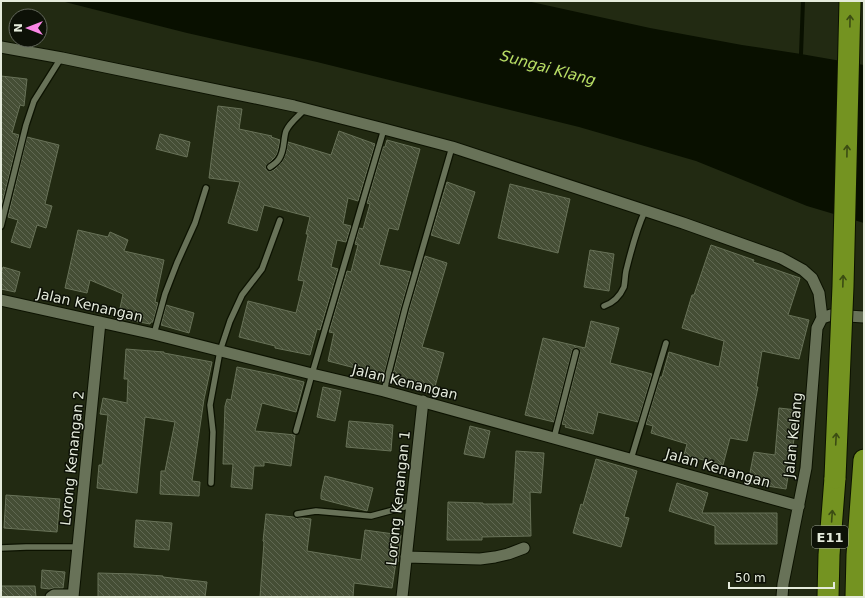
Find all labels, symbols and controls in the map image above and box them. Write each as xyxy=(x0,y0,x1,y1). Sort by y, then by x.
north arrow xyxy=(8,8,48,48)
one-way arrow xyxy=(846,15,854,28)
text: N xyxy=(12,23,25,33)
water label: Sungai Klang xyxy=(498,47,598,89)
one-way arrow xyxy=(843,145,850,158)
one-way arrow xyxy=(839,275,847,288)
street label: Jalan Kenangan xyxy=(34,285,145,325)
street label: Jalan Kenangan xyxy=(350,361,459,403)
street label: Lorong Kenangan 2 xyxy=(57,390,87,526)
street label: Jalan Kelang xyxy=(780,391,805,480)
street label: Lorong Kenangan 1 xyxy=(383,430,413,566)
one-way arrow xyxy=(833,433,840,446)
street label: Jalan Kenangan xyxy=(663,445,772,491)
one-way arrow xyxy=(828,510,835,523)
road number: E11 xyxy=(812,526,848,548)
scale bar xyxy=(729,564,834,590)
text: 50 m xyxy=(735,571,766,585)

